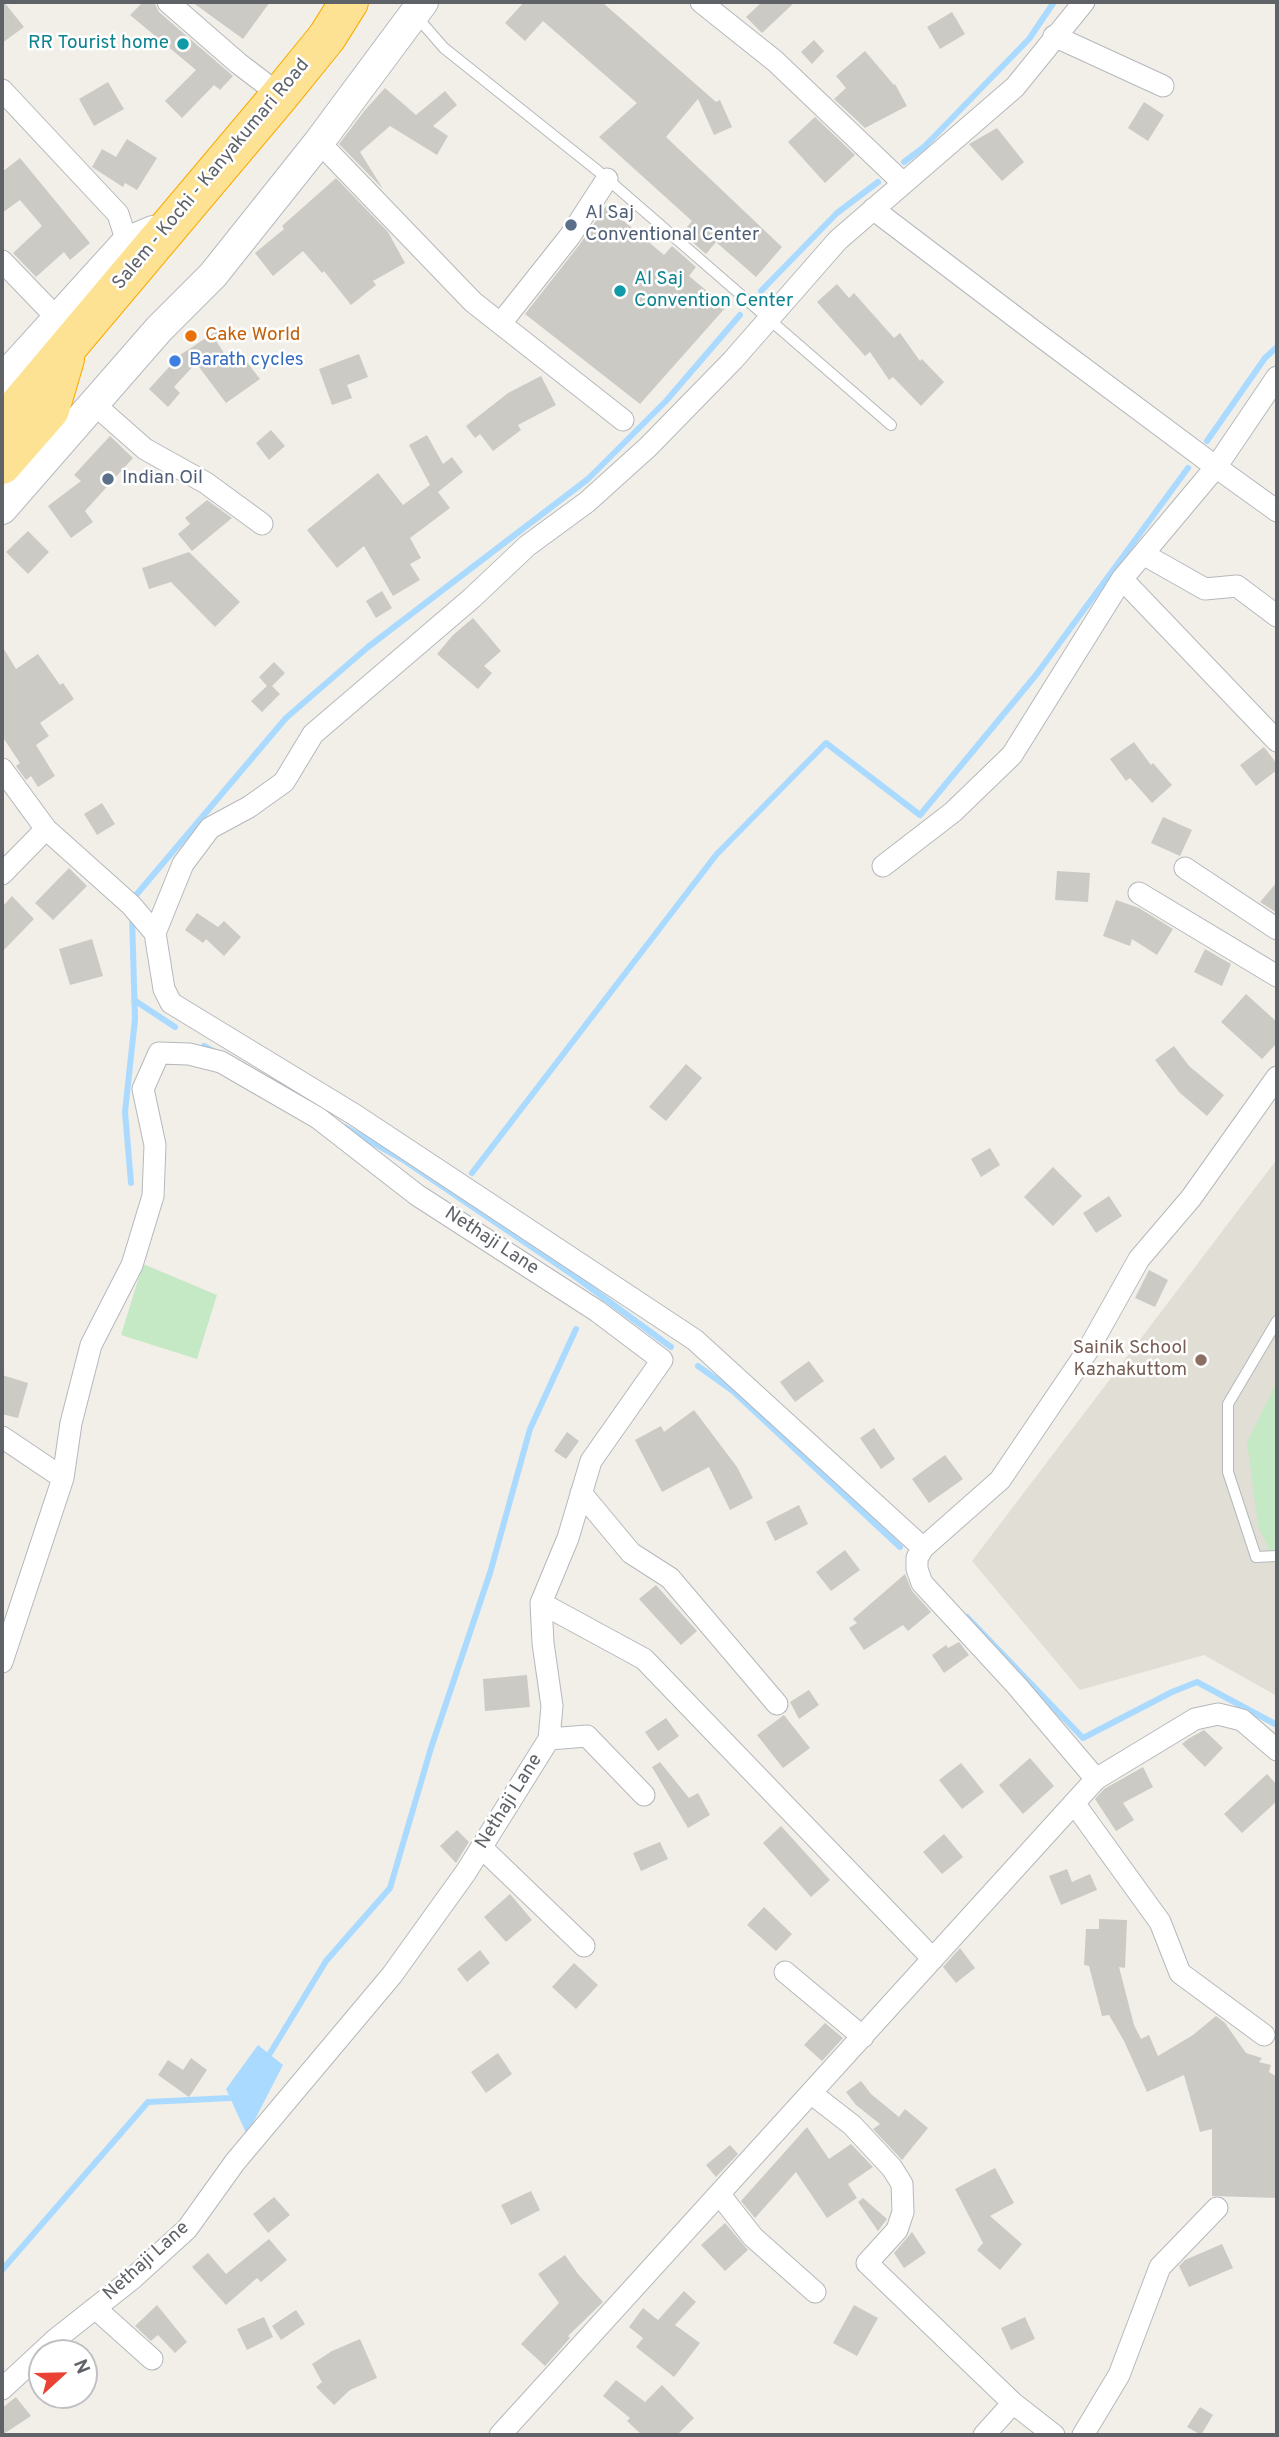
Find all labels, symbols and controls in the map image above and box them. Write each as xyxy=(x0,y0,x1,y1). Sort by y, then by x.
place label: RR Tourist home xyxy=(28,33,169,55)
marker: RR Tourist home xyxy=(175,36,191,52)
street label: Salem - Kochi - Kanyakumari Road xyxy=(109,55,315,295)
place label: Al Saj Conventional Center xyxy=(585,203,759,247)
marker: Al Saj Conventional Center xyxy=(563,217,579,233)
place label: Al Saj Convention Center xyxy=(634,269,793,313)
marker: Al Saj Convention Center xyxy=(612,283,628,299)
place label: Cake World xyxy=(205,325,301,347)
marker: Cake World xyxy=(183,328,199,344)
place label: Barath cycles xyxy=(189,350,304,372)
marker: Barath cycles xyxy=(167,353,183,369)
place label: Indian Oil xyxy=(122,468,203,490)
marker: Indian Oil xyxy=(100,471,116,487)
street label: Nethaji Lane xyxy=(440,1203,542,1281)
place label: Sainik School Kazhakuttom xyxy=(1073,1338,1187,1382)
marker: Sainik School Kazhakuttom xyxy=(1193,1352,1209,1368)
street label: Nethaji Lane xyxy=(472,1750,548,1854)
street label: Nethaji Lane xyxy=(99,2217,195,2307)
north arrow xyxy=(28,2339,98,2409)
text: N xyxy=(67,2356,94,2378)

